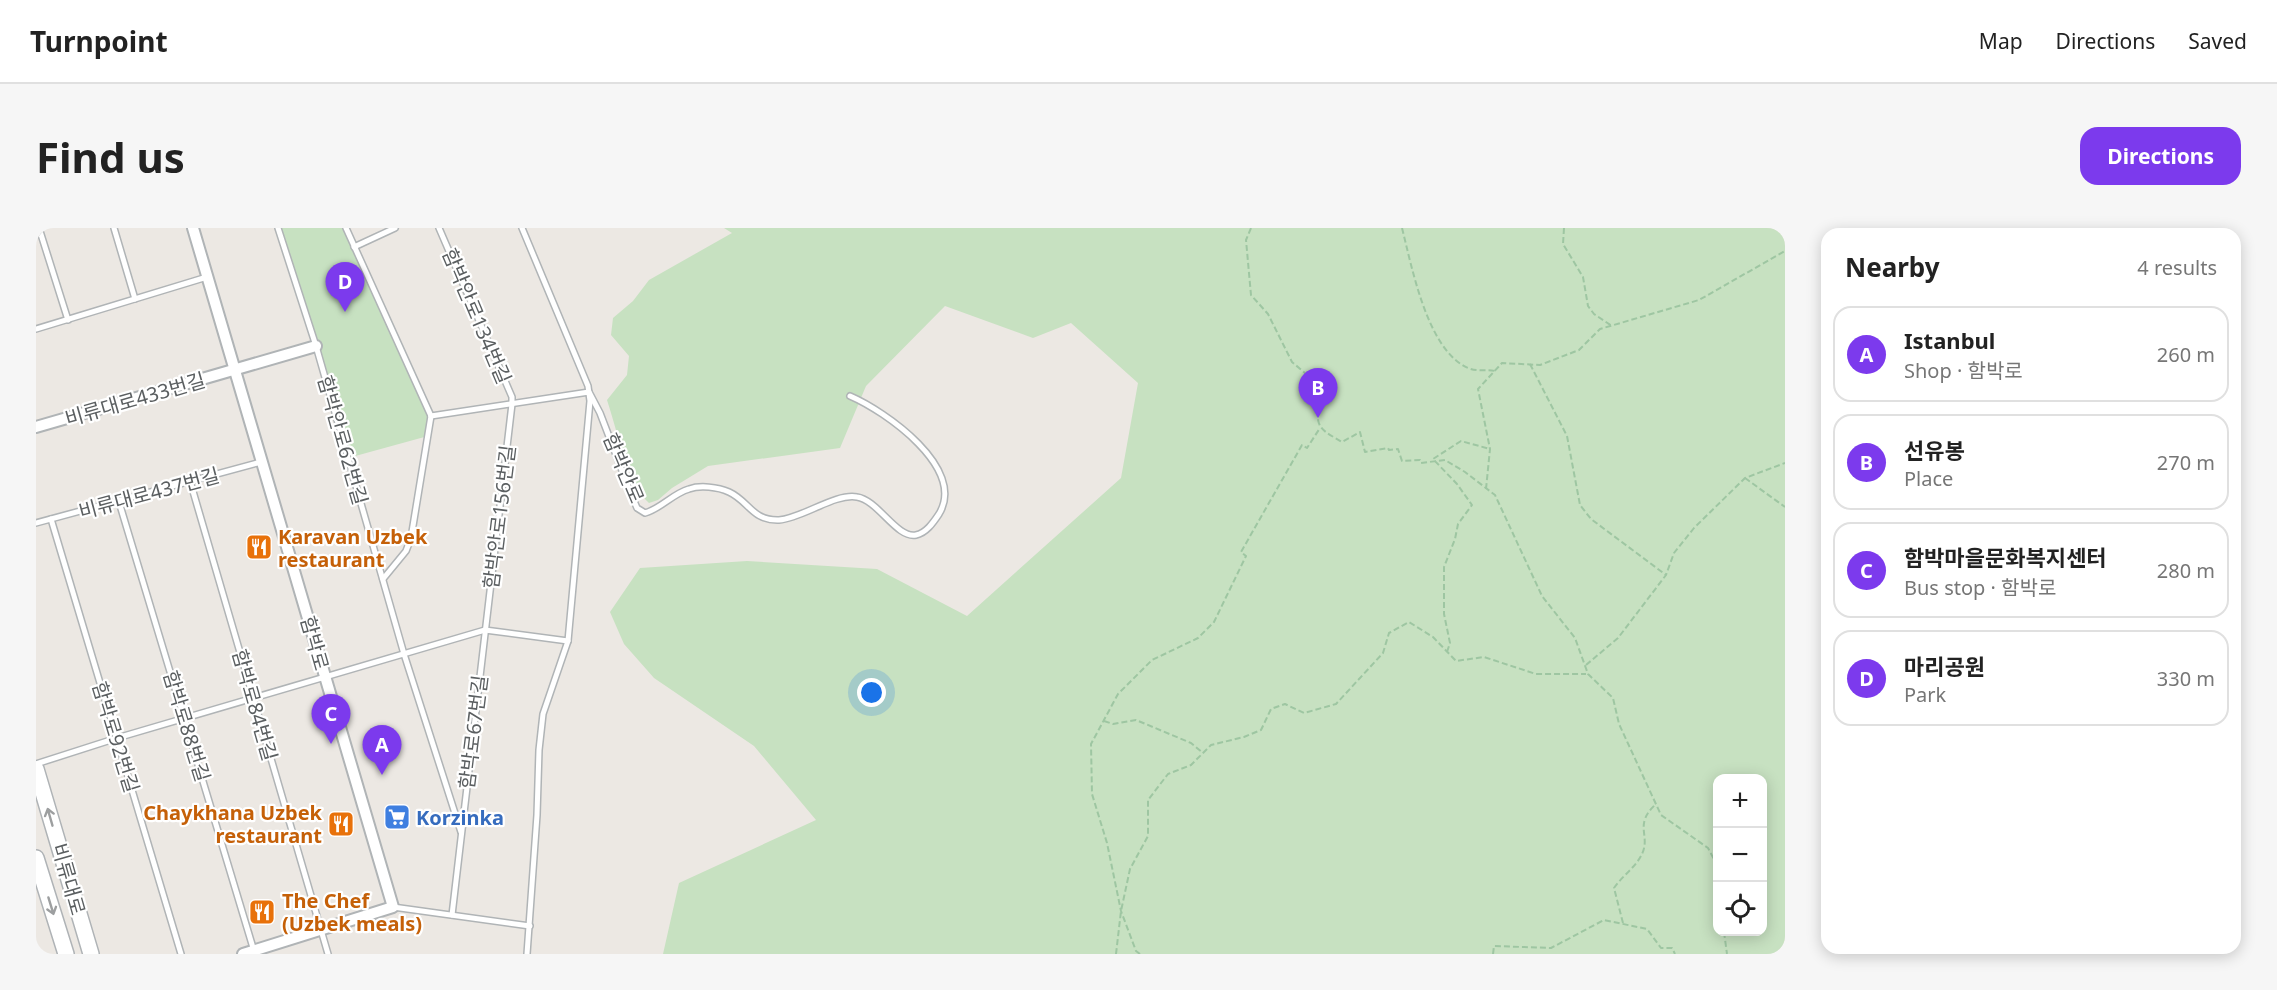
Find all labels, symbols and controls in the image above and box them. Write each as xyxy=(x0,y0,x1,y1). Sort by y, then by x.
text: Turnpoint xyxy=(30,22,168,60)
text: Map xyxy=(1979,27,2023,55)
text: Directions xyxy=(2056,27,2155,55)
text: Saved xyxy=(2188,27,2247,55)
button: Directions xyxy=(2080,127,2241,185)
text: Find us xyxy=(36,128,185,185)
street label: 함박안로134번길 xyxy=(436,244,518,388)
text: Nearby xyxy=(1845,249,1940,285)
text: 4 results xyxy=(2137,254,2217,281)
pin: D xyxy=(326,262,364,312)
text: Istanbul xyxy=(1904,325,1995,355)
text: A xyxy=(1860,341,1873,368)
text: 260 m xyxy=(2157,341,2215,368)
text: Shop · 함박로 xyxy=(1904,357,2023,384)
street label: 비류대로433번길 xyxy=(62,366,208,432)
pin: B xyxy=(1298,368,1338,418)
street label: 함박안로62번길 xyxy=(312,372,374,508)
street label: 함박안로 xyxy=(597,429,651,507)
text: 선유봉 xyxy=(1904,435,1965,465)
street label: 함박안로156번길 xyxy=(477,444,521,590)
text: B xyxy=(1860,449,1873,476)
text: 270 m xyxy=(2157,449,2215,476)
street label: 비류대로437번길 xyxy=(76,461,222,525)
text: Place xyxy=(1904,465,1953,492)
place label: Karavan Uzbek restaurant xyxy=(278,523,428,573)
restaurant icon: Karavan Uzbek restaurant xyxy=(244,532,274,562)
text: 함박마을문화복지센터 xyxy=(1904,542,2106,572)
text: C xyxy=(1860,557,1873,584)
text: 280 m xyxy=(2157,557,2215,584)
text: Bus stop · 함박로 xyxy=(1904,574,2056,601)
street label: 함박로 xyxy=(294,613,336,673)
street label: 함박로84번길 xyxy=(226,646,284,764)
text: 마리공원 xyxy=(1904,651,1985,681)
text: D xyxy=(1859,665,1874,692)
text: 330 m xyxy=(2157,665,2215,692)
street label: 함박로88번길 xyxy=(157,667,217,785)
street label: 함박로67번길 xyxy=(453,673,493,791)
street label: 함박로92번길 xyxy=(86,678,146,796)
your location xyxy=(857,678,886,707)
text: Park xyxy=(1904,681,1946,708)
pin: C xyxy=(312,694,350,744)
pin: A xyxy=(362,726,402,775)
map controls xyxy=(1713,774,1767,936)
button: + xyxy=(1713,774,1767,828)
place label: Chaykhana Uzbek restaurant xyxy=(143,799,323,849)
supermarket icon: Korzinka xyxy=(382,802,412,832)
place label: Korzinka xyxy=(416,804,504,831)
one-way arrow xyxy=(44,808,55,827)
restaurant icon: Chaykhana Uzbek restaurant xyxy=(326,809,356,839)
button: − xyxy=(1713,828,1767,882)
street label: 비류대로 xyxy=(46,840,92,918)
button: locate xyxy=(1713,882,1767,936)
place label: The Chef (Uzbek meals) xyxy=(282,887,422,937)
one-way arrow xyxy=(46,896,57,915)
restaurant icon: The Chef (Uzbek meals) xyxy=(247,897,277,927)

